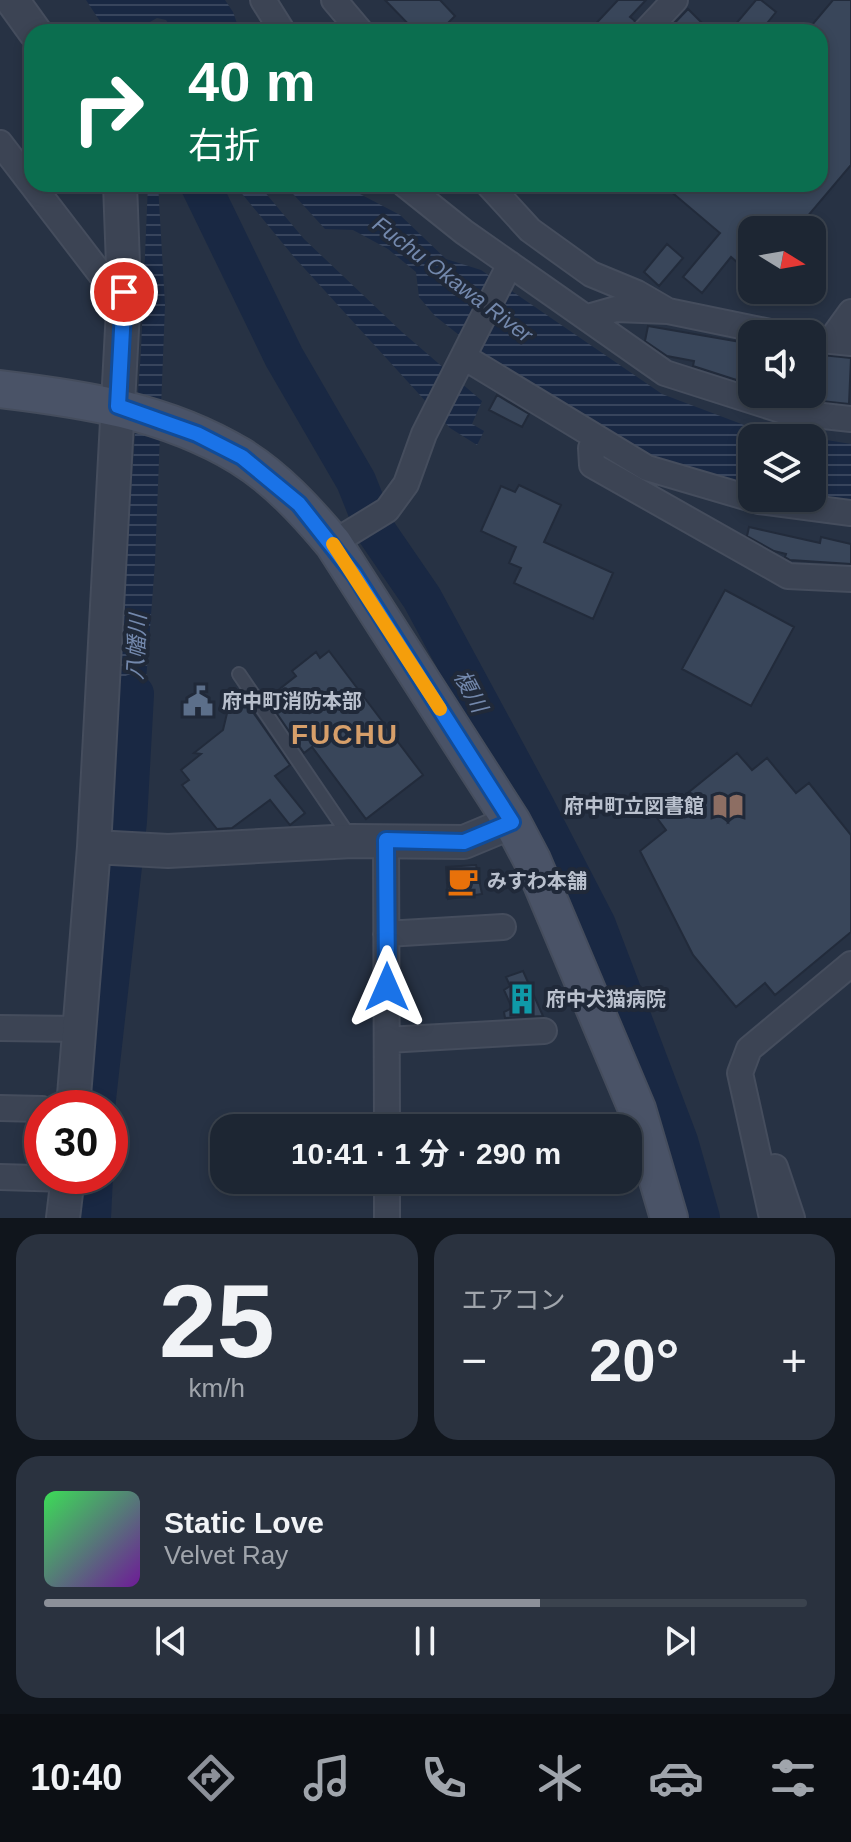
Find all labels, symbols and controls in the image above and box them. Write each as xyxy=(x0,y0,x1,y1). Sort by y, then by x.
text: 40 m xyxy=(188,50,316,113)
icon: right xyxy=(56,56,160,160)
text: 右折 xyxy=(188,125,260,166)
water label: Fuchu Okawa River xyxy=(368,211,539,349)
north arrow xyxy=(738,216,826,304)
map controls xyxy=(738,216,826,512)
pin xyxy=(90,258,158,326)
icon: arrive xyxy=(102,270,146,314)
button: sound xyxy=(738,320,826,408)
button: layers xyxy=(738,424,826,512)
water label: 八幡川 xyxy=(122,611,151,681)
water label: 榎川 xyxy=(449,666,493,718)
public building icon: 府中町消防本部 xyxy=(181,684,215,718)
place label: 府中町消防本部 xyxy=(222,690,362,712)
district label: FUCHU xyxy=(291,719,399,750)
library icon: 府中町立図書館 xyxy=(711,789,745,823)
place label: 府中町立図書館 xyxy=(564,795,704,817)
cafe icon: みすわ本舗 xyxy=(446,864,480,898)
place label: みすわ本舗 xyxy=(487,870,587,892)
position arrow xyxy=(345,945,429,1029)
building icon: 府中犬猫病院 xyxy=(505,982,539,1016)
place label: 府中犬猫病院 xyxy=(546,988,666,1010)
speed limit sign: 30 xyxy=(24,1090,128,1194)
text: 10:41 · 1 分 · 290 m xyxy=(291,1137,561,1170)
text: 25 xyxy=(159,1263,275,1379)
text: エアコン xyxy=(462,1285,566,1315)
text: 20° xyxy=(589,1327,680,1394)
text: − xyxy=(462,1336,487,1385)
text: + xyxy=(781,1336,807,1385)
text: km/h xyxy=(189,1373,245,1403)
text: Static Love xyxy=(164,1506,324,1539)
text: Velvet Ray xyxy=(164,1540,288,1570)
icon: previous xyxy=(149,1619,193,1663)
icon: pause xyxy=(403,1619,447,1663)
icon: next xyxy=(658,1619,702,1663)
icon: directions xyxy=(183,1750,239,1806)
icon: music xyxy=(299,1750,355,1806)
icon: phone xyxy=(416,1750,472,1806)
icon: climate xyxy=(532,1750,588,1806)
icon: car xyxy=(648,1750,704,1806)
icon: filters xyxy=(765,1750,821,1806)
text: 10:40 xyxy=(30,1757,122,1798)

